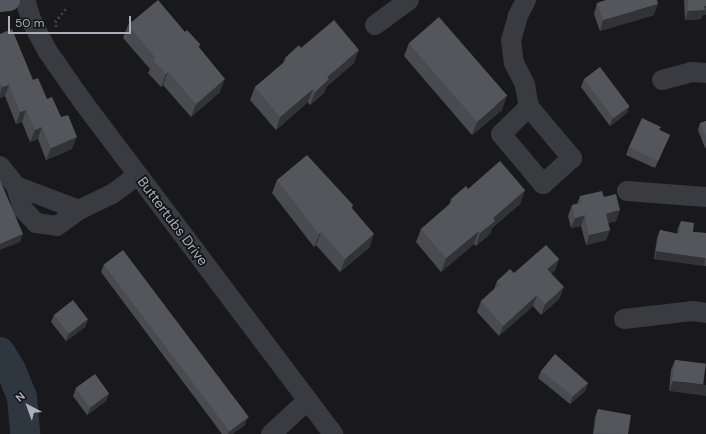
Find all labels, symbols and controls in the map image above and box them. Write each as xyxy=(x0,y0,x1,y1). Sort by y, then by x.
scale bar xyxy=(10,8,133,34)
text: 50 m xyxy=(15,15,44,31)
street label: Buttertubs Drive xyxy=(134,173,212,269)
north arrow xyxy=(8,386,48,426)
text: N xyxy=(13,389,28,405)

